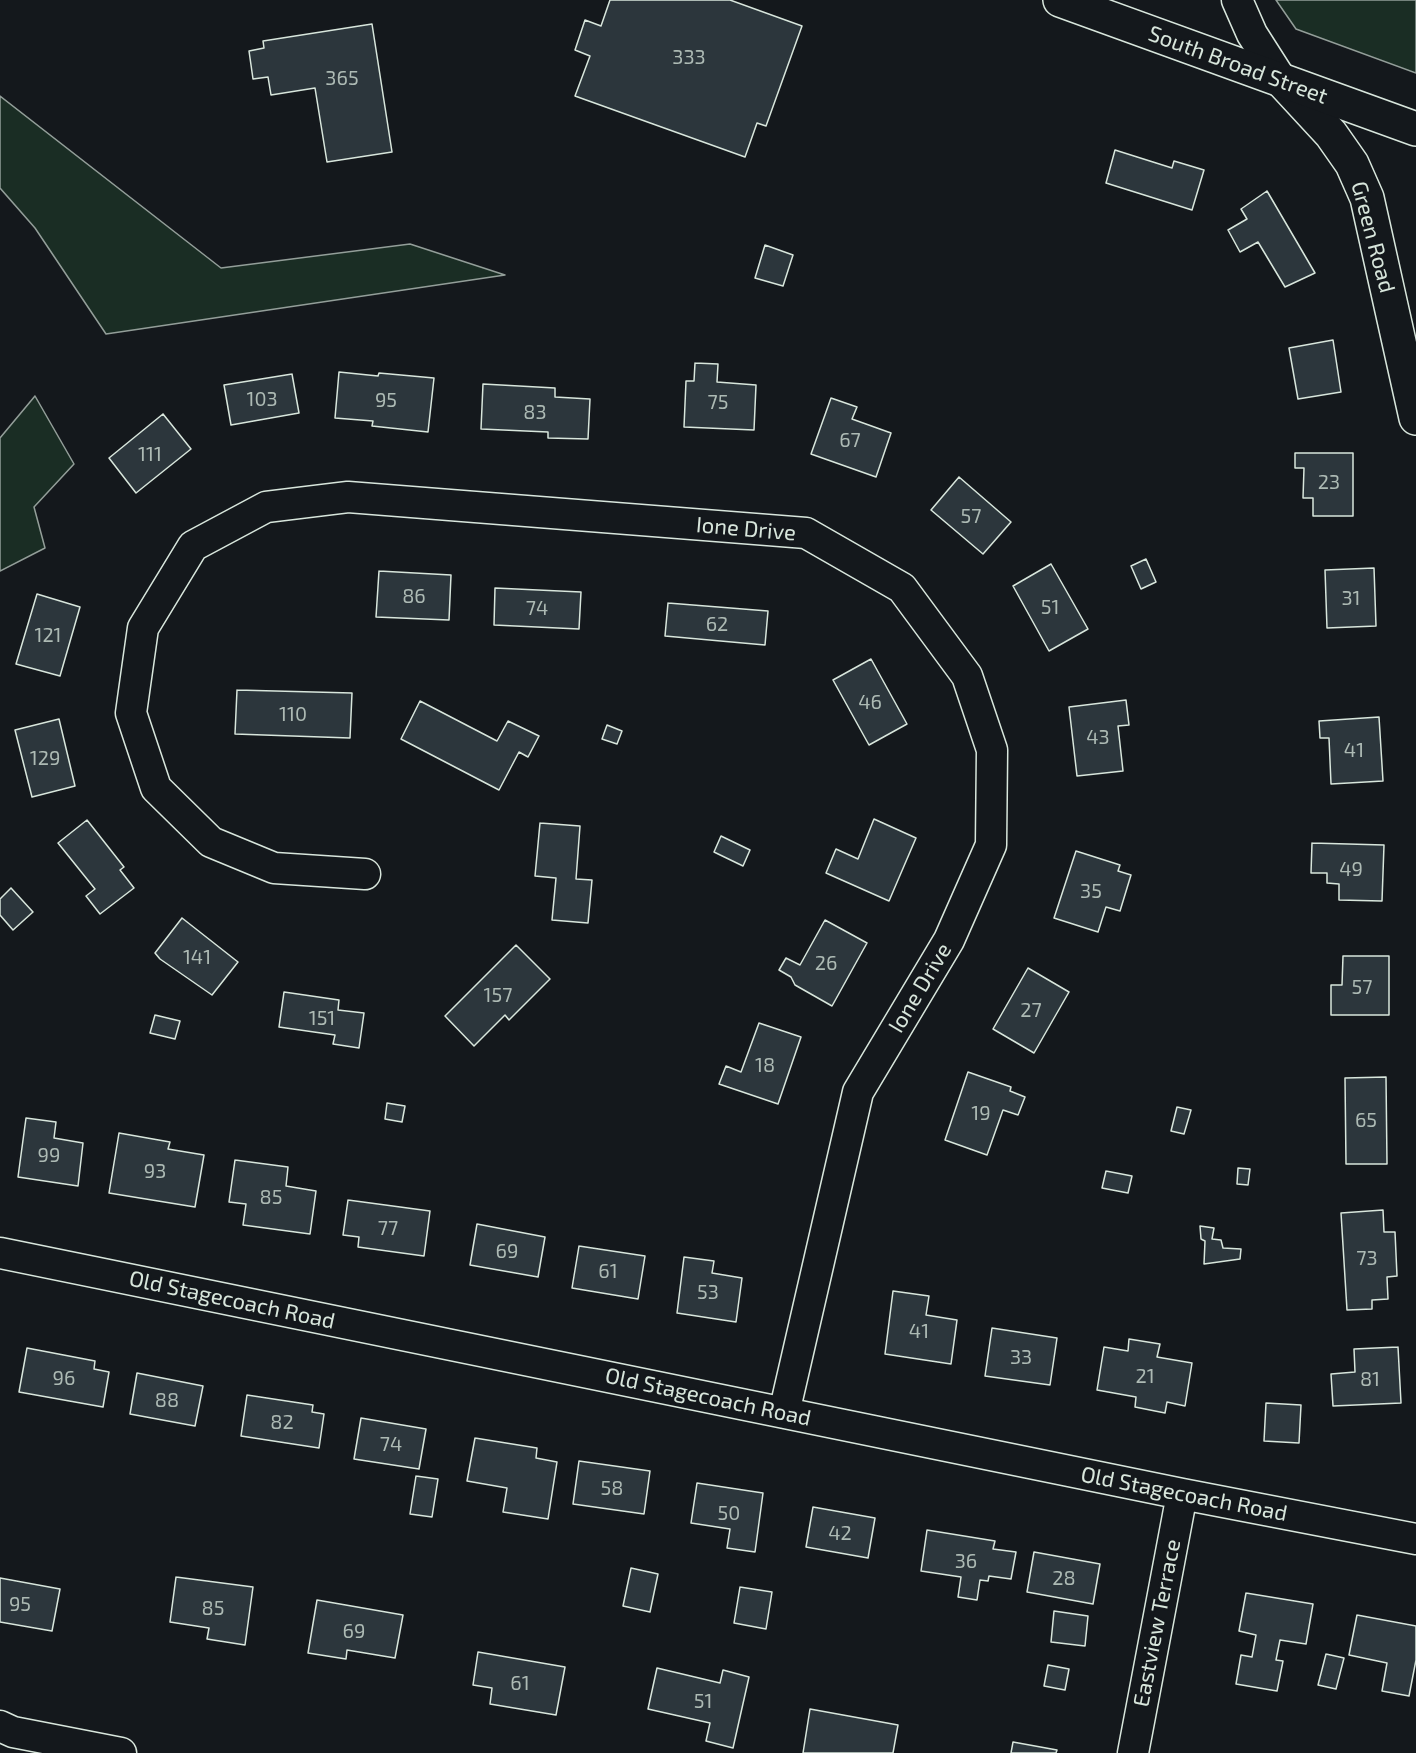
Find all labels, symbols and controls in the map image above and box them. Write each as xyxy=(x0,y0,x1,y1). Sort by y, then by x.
street label: South Broad Street xyxy=(1145,20,1331,110)
house number: 333 xyxy=(672,45,706,69)
house number: 365 xyxy=(325,66,359,90)
street label: Green Road xyxy=(1345,178,1401,296)
house number: 103 xyxy=(246,387,278,411)
house number: 95 xyxy=(375,388,397,412)
house number: 75 xyxy=(708,390,728,414)
house number: 83 xyxy=(523,400,547,424)
house number: 67 xyxy=(839,428,861,452)
house number: 111 xyxy=(138,442,162,466)
house number: 23 xyxy=(1318,470,1340,494)
house number: 57 xyxy=(961,504,981,528)
street label: Ione Drive xyxy=(695,511,797,547)
house number: 86 xyxy=(402,584,426,608)
house number: 31 xyxy=(1341,586,1361,610)
house number: 51 xyxy=(1041,595,1059,619)
house number: 74 xyxy=(526,596,548,620)
house number: 62 xyxy=(706,612,728,636)
house number: 121 xyxy=(34,623,62,647)
house number: 46 xyxy=(858,690,882,714)
house number: 110 xyxy=(279,702,307,726)
house number: 43 xyxy=(1086,725,1110,749)
house number: 41 xyxy=(1344,738,1364,762)
house number: 129 xyxy=(30,746,60,770)
house number: 49 xyxy=(1339,857,1363,881)
house number: 35 xyxy=(1080,879,1102,903)
street label: Ione Drive xyxy=(883,938,957,1038)
house number: 141 xyxy=(183,945,211,969)
house number: 26 xyxy=(815,951,837,975)
house number: 57 xyxy=(1352,975,1372,999)
house number: 157 xyxy=(484,983,512,1007)
house number: 27 xyxy=(1020,998,1042,1022)
house number: 151 xyxy=(309,1006,335,1030)
house number: 18 xyxy=(755,1053,775,1077)
house number: 19 xyxy=(971,1101,991,1125)
house number: 65 xyxy=(1355,1108,1377,1132)
house number: 99 xyxy=(38,1143,60,1167)
house number: 93 xyxy=(144,1159,166,1183)
house number: 85 xyxy=(260,1185,282,1209)
house number: 77 xyxy=(378,1216,398,1240)
house number: 69 xyxy=(496,1239,518,1263)
house number: 73 xyxy=(1356,1246,1378,1270)
house number: 61 xyxy=(598,1259,618,1283)
street label: Old Stagecoach Road xyxy=(127,1265,337,1335)
house number: 53 xyxy=(697,1280,719,1304)
house number: 41 xyxy=(909,1319,929,1343)
house number: 33 xyxy=(1010,1345,1032,1369)
street label: Old Stagecoach Road xyxy=(603,1362,813,1432)
house number: 21 xyxy=(1135,1364,1155,1388)
house number: 96 xyxy=(53,1366,75,1390)
house number: 81 xyxy=(1360,1367,1380,1391)
house number: 88 xyxy=(155,1388,179,1412)
house number: 82 xyxy=(270,1410,294,1434)
house number: 74 xyxy=(380,1432,402,1456)
street label: Old Stagecoach Road xyxy=(1079,1461,1289,1527)
house number: 58 xyxy=(601,1476,623,1500)
house number: 50 xyxy=(718,1501,740,1525)
house number: 42 xyxy=(828,1521,852,1545)
street label: Eastview Terrace xyxy=(1128,1537,1186,1709)
house number: 36 xyxy=(955,1549,977,1573)
house number: 28 xyxy=(1052,1566,1076,1590)
house number: 95 xyxy=(9,1592,31,1616)
house number: 85 xyxy=(202,1596,224,1620)
house number: 69 xyxy=(343,1619,365,1643)
house number: 61 xyxy=(510,1671,530,1695)
house number: 51 xyxy=(694,1689,712,1713)

